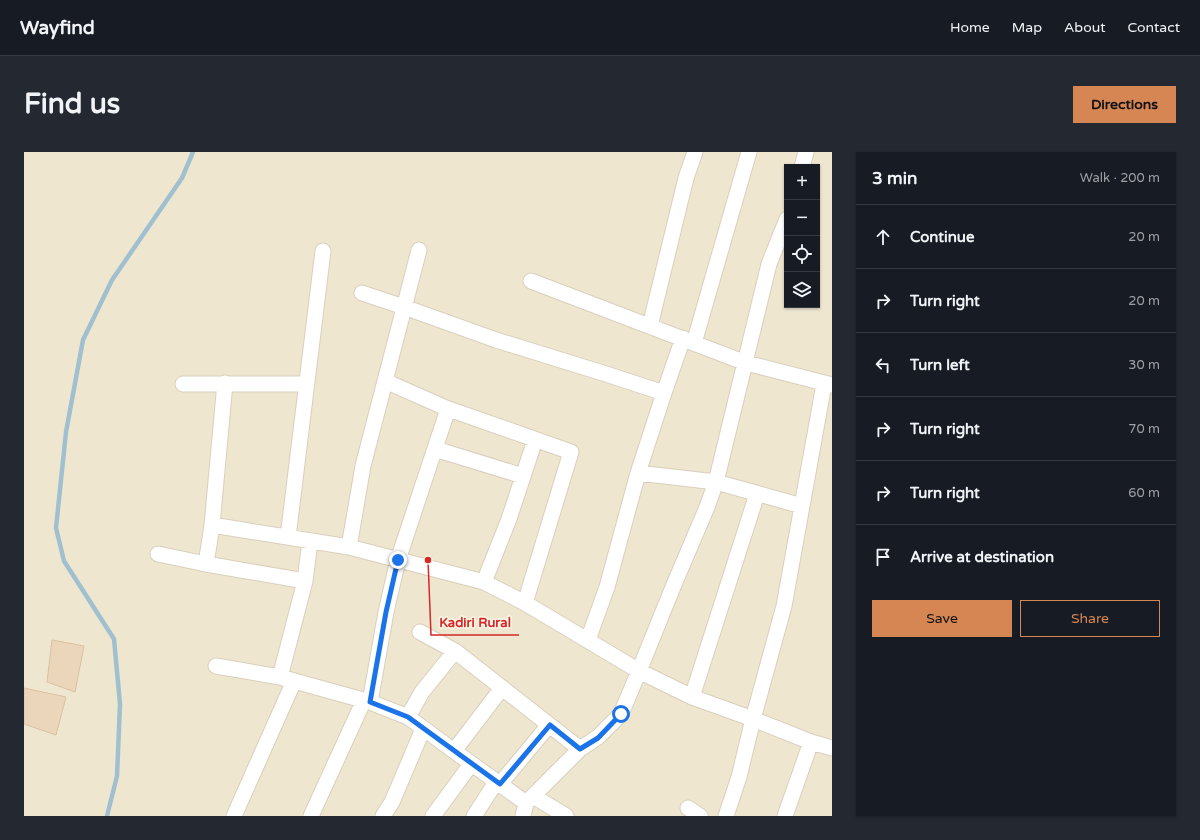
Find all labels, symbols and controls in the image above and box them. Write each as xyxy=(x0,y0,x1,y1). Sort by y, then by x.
text: Wayfind xyxy=(20,17,95,39)
text: Home xyxy=(950,19,990,36)
text: Map xyxy=(1012,19,1042,36)
text: About xyxy=(1064,19,1106,36)
text: Contact xyxy=(1128,19,1180,36)
button: Directions xyxy=(1073,86,1176,123)
text: Find us xyxy=(24,87,120,121)
map controls xyxy=(784,164,820,308)
button: + xyxy=(784,164,820,200)
text: 3 min xyxy=(872,168,917,189)
text: Walk · 200 m xyxy=(1080,170,1160,186)
button: − xyxy=(784,200,820,236)
icon: ahead xyxy=(872,226,894,248)
text: Continue xyxy=(910,228,974,246)
text: 20 m xyxy=(1128,229,1160,245)
button: locate xyxy=(784,236,820,272)
button: layers xyxy=(784,272,820,308)
icon: right xyxy=(872,290,894,312)
text: Turn right xyxy=(910,292,980,310)
text: 20 m xyxy=(1128,293,1160,309)
icon: left xyxy=(872,354,894,376)
text: Turn left xyxy=(910,356,970,374)
text: 30 m xyxy=(1128,357,1160,373)
icon: right xyxy=(872,418,894,440)
text: Turn right xyxy=(910,420,980,438)
text: 70 m xyxy=(1128,421,1160,437)
icon: right xyxy=(872,482,894,504)
text: Turn right xyxy=(910,484,980,502)
text: 60 m xyxy=(1128,485,1160,501)
icon: arrive xyxy=(872,546,894,568)
text: Arrive at destination xyxy=(910,548,1054,566)
route end xyxy=(389,551,407,569)
button: Save xyxy=(872,600,1012,637)
button: Share xyxy=(1020,600,1160,637)
callout: Kadiri Rural xyxy=(431,610,519,635)
text: Kadiri Rural xyxy=(439,615,511,631)
route start xyxy=(612,705,630,723)

